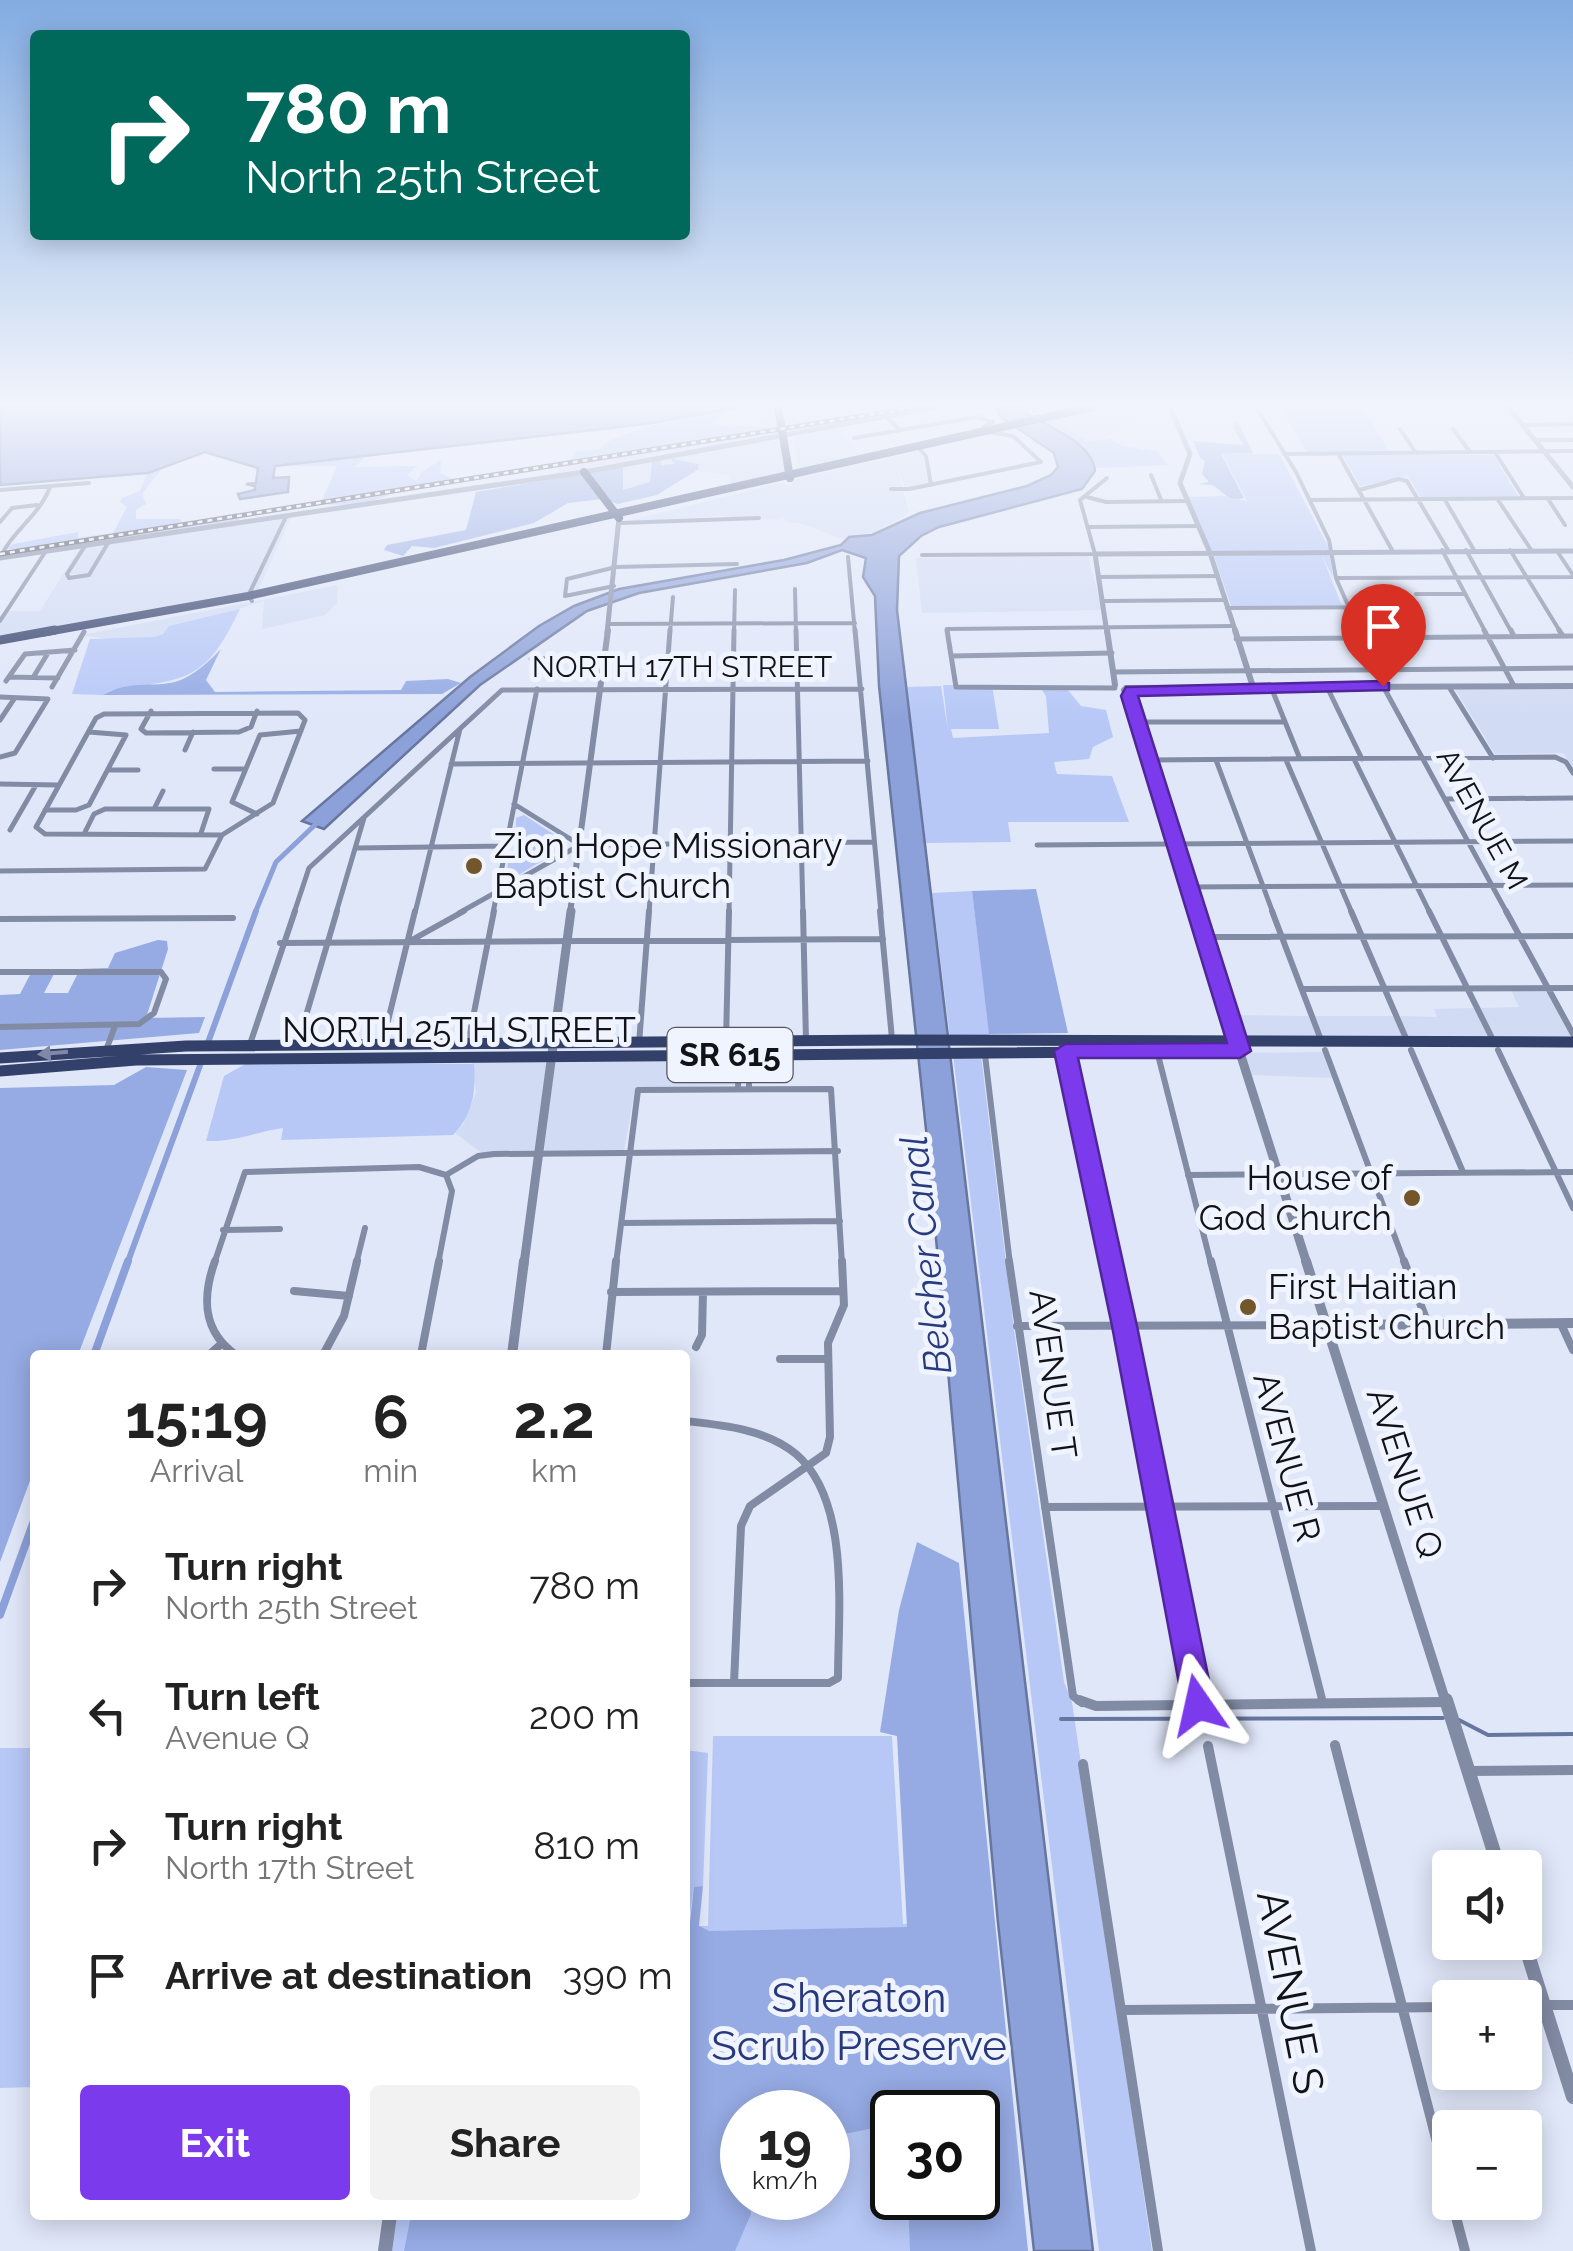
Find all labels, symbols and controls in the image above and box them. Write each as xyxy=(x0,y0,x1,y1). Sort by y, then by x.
text: 780 m xyxy=(245,67,452,149)
icon: right xyxy=(80,70,210,200)
text: North 25th Street xyxy=(245,151,600,204)
pin xyxy=(1341,584,1426,687)
icon: arrive xyxy=(1356,599,1411,654)
street label: NORTH 17TH STREET xyxy=(532,649,832,684)
street label: AVENUE M xyxy=(1430,742,1535,895)
place label: Zion Hope Missionary Baptist Church xyxy=(494,825,843,906)
marker: Zion Hope Missionary Baptist Church xyxy=(463,855,485,877)
street label: NORTH 25TH STREET xyxy=(282,1009,636,1050)
road number: SR 615 xyxy=(668,1028,792,1082)
one-way arrow xyxy=(37,1046,69,1062)
water label: Belcher Canal xyxy=(891,1134,960,1377)
place label: House of God Church xyxy=(1199,1157,1393,1238)
marker: House of God Church xyxy=(1401,1187,1423,1209)
place label: First Haitian Baptist Church xyxy=(1268,1266,1505,1347)
street label: AVENUE T xyxy=(1021,1287,1086,1461)
marker: First Haitian Baptist Church xyxy=(1237,1296,1259,1318)
street label: AVENUE R xyxy=(1245,1368,1330,1546)
text: 15:19 xyxy=(125,1382,268,1452)
text: 6 xyxy=(373,1382,409,1452)
text: 2.2 xyxy=(514,1382,595,1452)
street label: AVENUE Q xyxy=(1359,1383,1452,1563)
text: Arrival xyxy=(150,1452,244,1489)
text: min xyxy=(363,1452,418,1489)
text: km xyxy=(531,1452,577,1489)
text: Turn right xyxy=(165,1544,342,1589)
icon: right xyxy=(80,1558,135,1613)
text: 780 m xyxy=(529,1563,640,1608)
text: North 25th Street xyxy=(165,1589,418,1626)
position arrow xyxy=(1146,1653,1250,1757)
text: Turn left xyxy=(165,1674,320,1719)
icon: left xyxy=(80,1688,135,1743)
text: 200 m xyxy=(529,1693,640,1738)
text: Avenue Q xyxy=(165,1719,309,1756)
text: Turn right xyxy=(165,1804,342,1849)
icon: right xyxy=(80,1818,135,1873)
text: 810 m xyxy=(533,1823,640,1868)
text: North 17th Street xyxy=(165,1849,414,1886)
map controls xyxy=(1432,1850,1542,2220)
button: sound xyxy=(1432,1850,1542,1960)
street label: AVENUE S xyxy=(1247,1886,1334,2098)
icon: arrive xyxy=(80,1948,135,2003)
text: Arrive at destination xyxy=(165,1953,532,1998)
text: 390 m xyxy=(562,1953,673,1998)
park label: Sheraton Scrub Preserve xyxy=(711,1973,1007,2070)
button: + xyxy=(1432,1980,1542,2090)
button: Exit xyxy=(80,2085,350,2200)
button: Share xyxy=(370,2085,640,2200)
speed limit sign: 30 xyxy=(870,2090,1000,2220)
button: − xyxy=(1432,2110,1542,2220)
text: 19 xyxy=(758,2113,812,2172)
text: km/h xyxy=(752,2165,818,2195)

